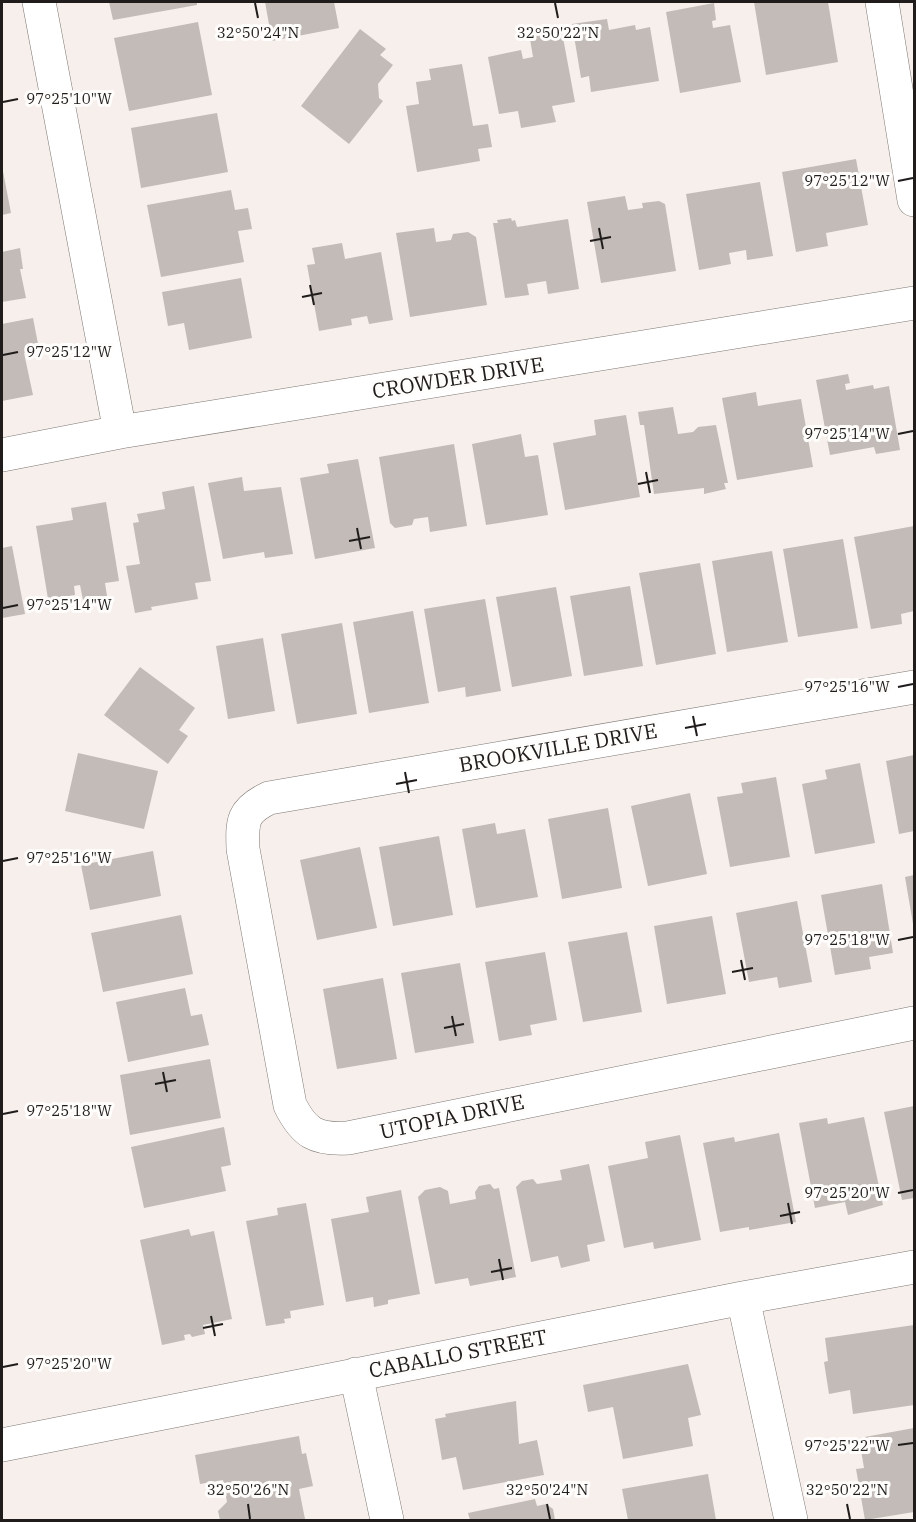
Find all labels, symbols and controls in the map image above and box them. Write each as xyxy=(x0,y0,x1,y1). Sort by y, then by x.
text: 32°50'24"N xyxy=(217,23,299,42)
text: 32°50'22"N xyxy=(517,23,599,42)
text: 97°25'10"W xyxy=(26,89,112,108)
text: 97°25'12"W xyxy=(804,171,890,190)
text: 97°25'12"W xyxy=(26,342,112,361)
street label: CROWDER DRIVE xyxy=(370,350,546,404)
text: 97°25'14"W xyxy=(804,424,890,443)
text: 97°25'14"W xyxy=(26,595,112,614)
text: 97°25'16"W xyxy=(804,677,890,696)
street label: BROOKVILLE DRIVE xyxy=(456,716,659,778)
text: 97°25'16"W xyxy=(26,848,112,867)
text: 97°25'18"W xyxy=(804,930,890,949)
street label: UTOPIA DRIVE xyxy=(377,1087,527,1145)
text: 97°25'18"W xyxy=(26,1101,112,1120)
text: 97°25'20"W xyxy=(804,1183,890,1202)
street label: CABALLO STREET xyxy=(366,1322,549,1384)
text: 97°25'20"W xyxy=(26,1354,112,1373)
text: 97°25'22"W xyxy=(804,1436,890,1455)
text: 32°50'26"N xyxy=(207,1480,289,1499)
text: 32°50'24"N xyxy=(506,1480,588,1499)
text: 32°50'22"N xyxy=(806,1480,888,1499)

